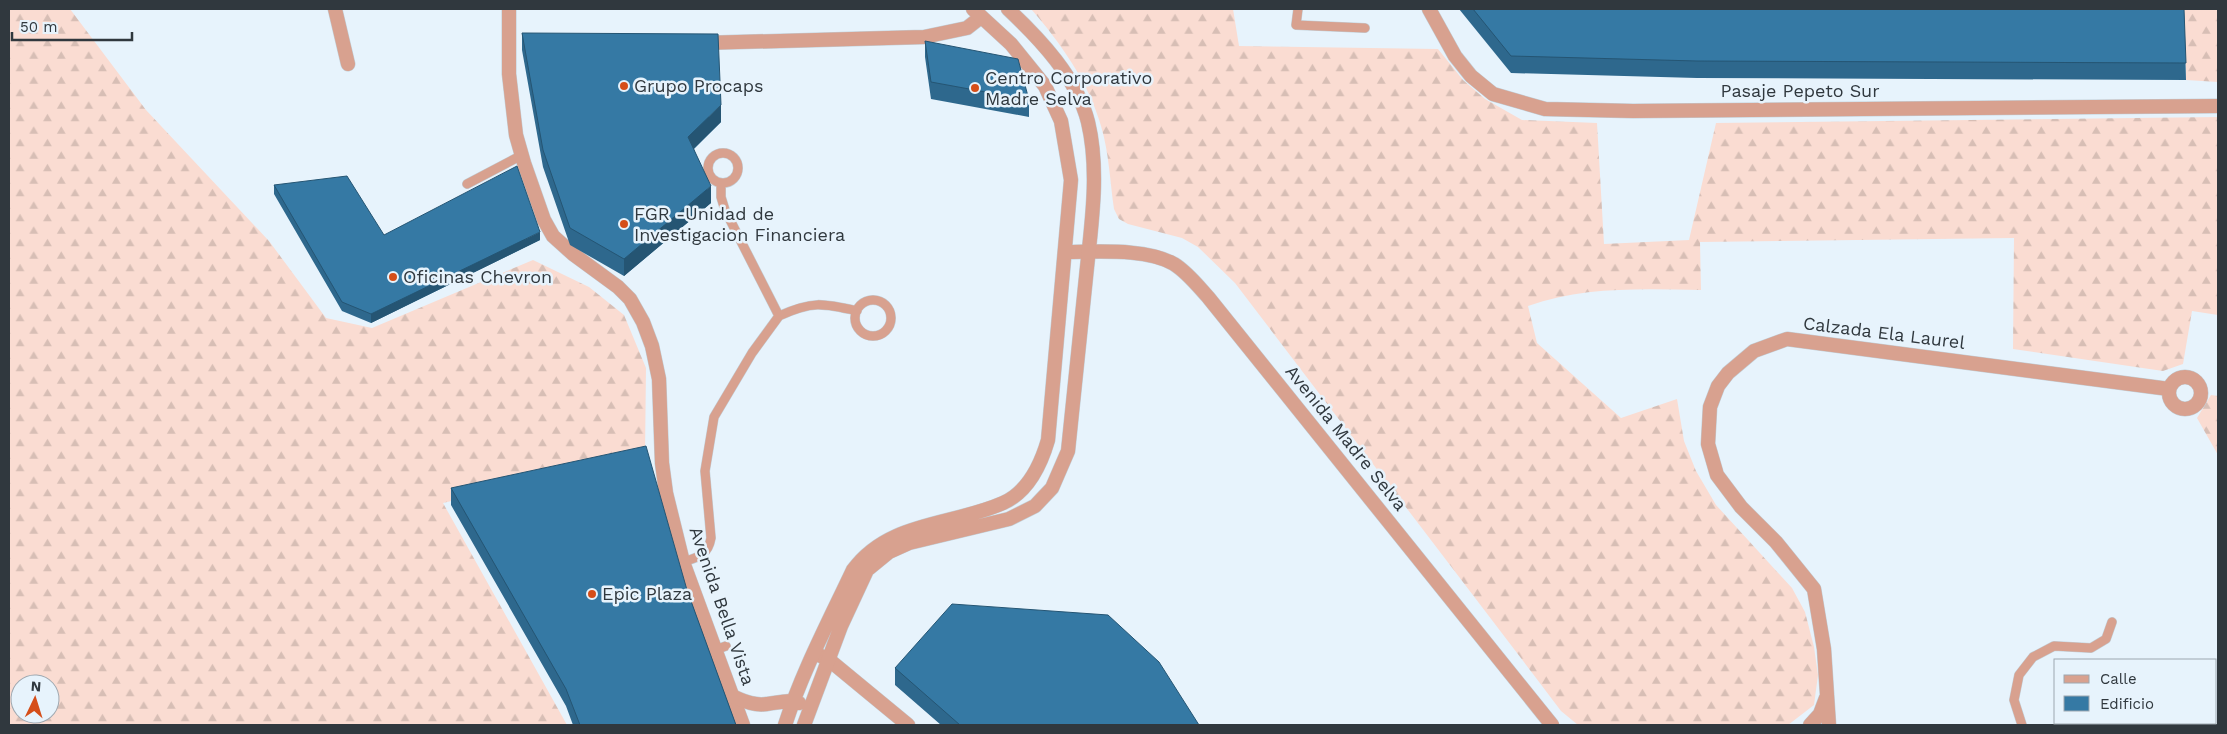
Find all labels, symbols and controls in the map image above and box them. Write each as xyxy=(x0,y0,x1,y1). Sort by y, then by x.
scale bar xyxy=(12,10,132,42)
text: 50 m xyxy=(20,18,57,36)
place label: Centro Corporativo Madre Selva xyxy=(985,67,1152,109)
place label: Grupo Procaps xyxy=(634,75,764,96)
marker: Grupo Procaps xyxy=(618,80,630,92)
street label: Pasaje Pepeto Sur xyxy=(1720,80,1880,101)
marker: Centro Corporativo Madre Selva xyxy=(969,82,981,94)
place label: FGR -Unidad de Investigacion Financiera xyxy=(634,203,845,245)
marker: FGR -Unidad de Investigacion Financiera xyxy=(618,218,630,230)
place label: Oficinas Chevron xyxy=(403,266,552,287)
marker: Oficinas Chevron xyxy=(387,271,399,283)
street label: Calzada Ela Laurel xyxy=(1802,312,1967,353)
street label: Avenida Madre Selva xyxy=(1281,361,1411,515)
street label: Avenida Bella Vista xyxy=(685,524,759,688)
place label: Epic Plaza xyxy=(602,583,692,604)
marker: Epic Plaza xyxy=(586,588,598,600)
legend xyxy=(2054,659,2217,724)
text: Calle xyxy=(2100,670,2137,688)
north arrow xyxy=(10,674,60,724)
text: N xyxy=(30,678,42,694)
text: Edificio xyxy=(2100,695,2154,713)

